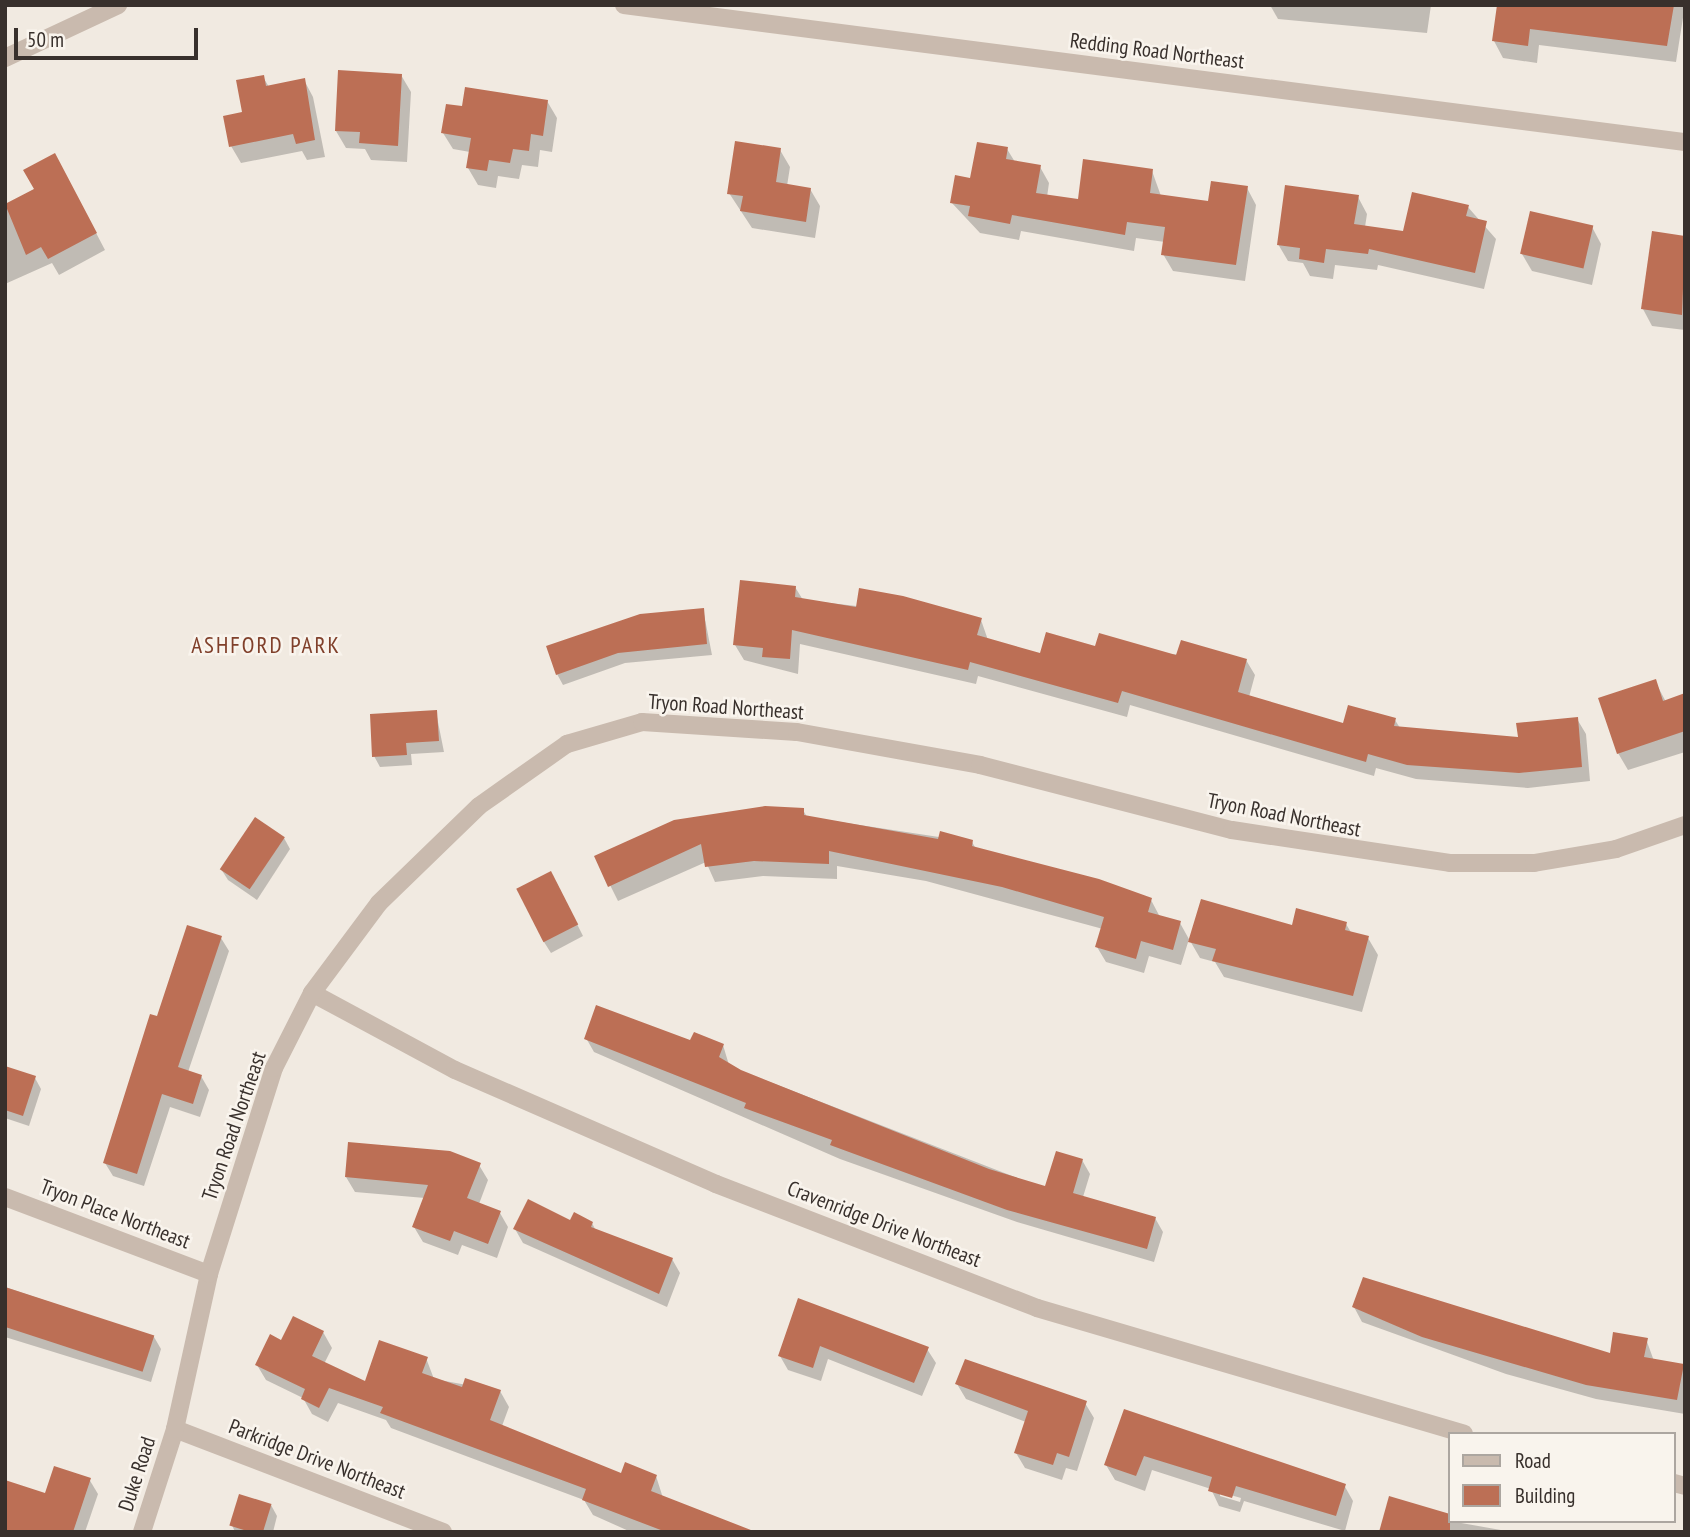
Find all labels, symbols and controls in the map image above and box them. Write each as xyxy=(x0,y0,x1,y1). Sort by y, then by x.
scale bar xyxy=(18,14,201,58)
text: 50 m xyxy=(27,26,64,53)
street label: Redding Road Northeast xyxy=(1068,28,1246,74)
district label: ASHFORD PARK xyxy=(193,631,339,659)
street label: Tryon Road Northeast xyxy=(647,689,805,725)
street label: Tryon Road Northeast xyxy=(1205,788,1363,842)
street label: Tryon Road Northeast xyxy=(197,1048,271,1204)
street label: Tryon Place Northeast xyxy=(36,1174,194,1254)
street label: Cravenridge Drive Northeast xyxy=(784,1175,984,1273)
street label: Parkridge Drive Northeast xyxy=(225,1414,409,1504)
legend xyxy=(1448,1432,1676,1523)
street label: Duke Road xyxy=(113,1433,161,1515)
text: Road xyxy=(1515,1447,1551,1474)
text: Building xyxy=(1515,1482,1575,1509)

